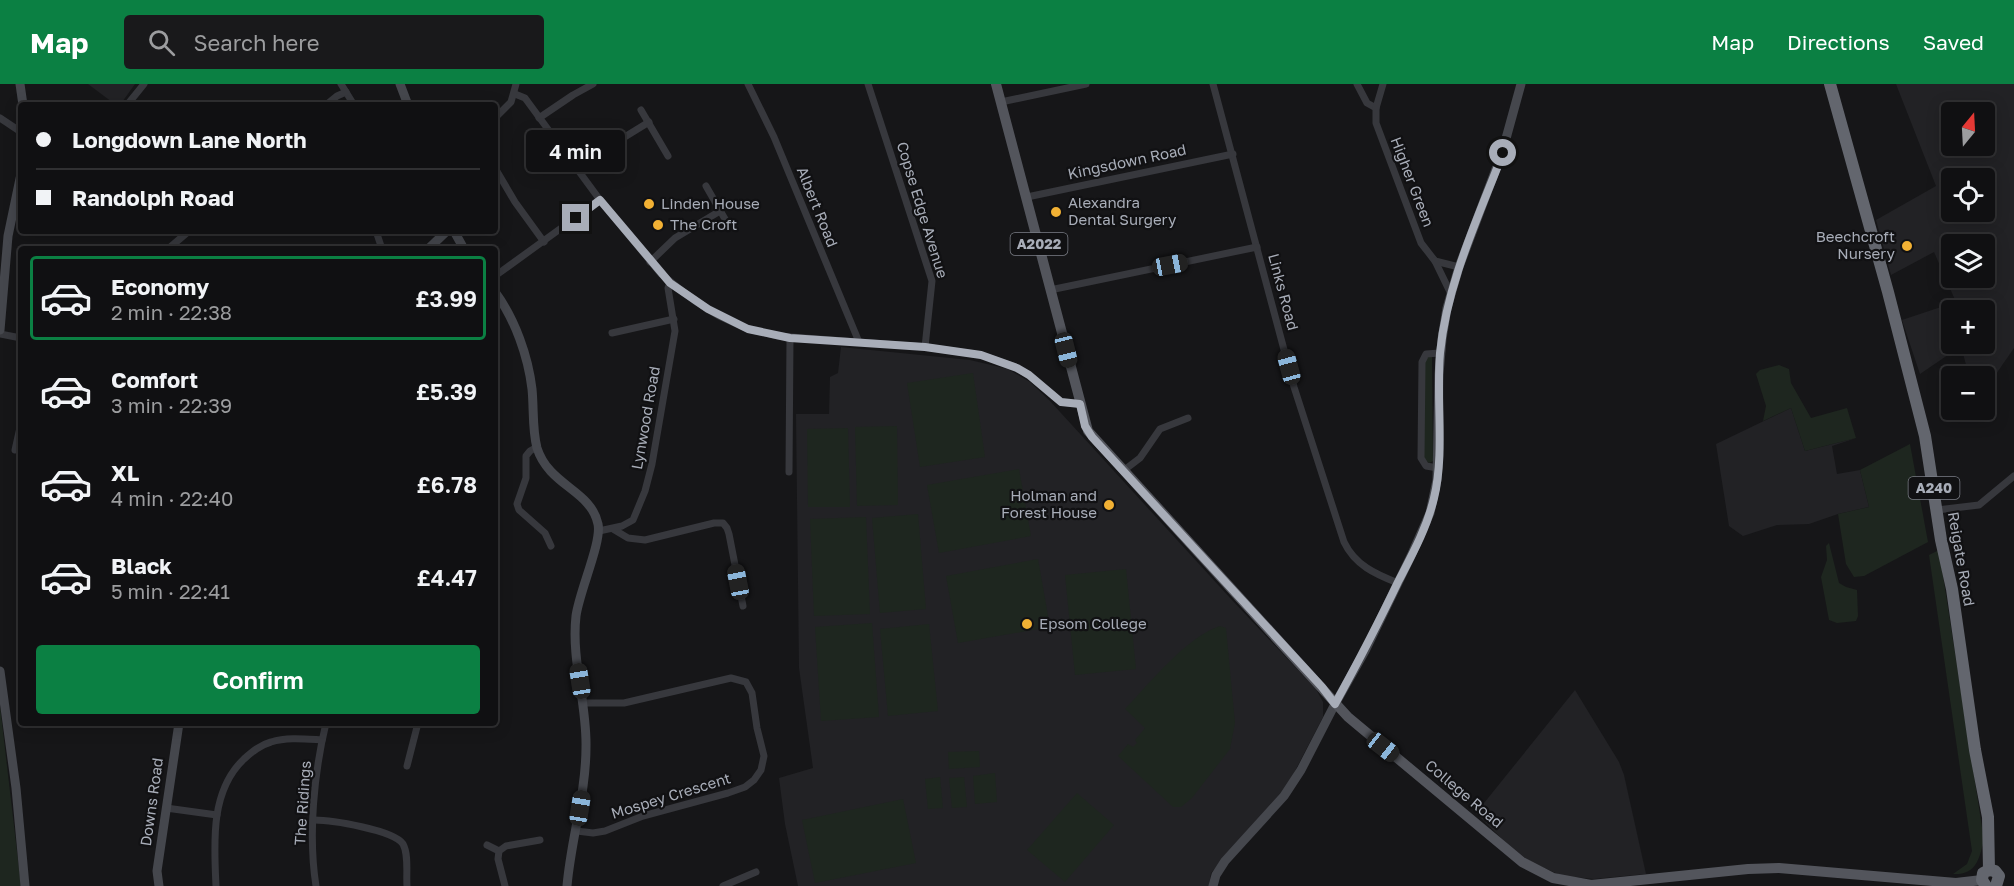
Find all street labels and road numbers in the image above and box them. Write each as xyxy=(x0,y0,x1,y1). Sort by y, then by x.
street label: Higher Green xyxy=(1387,134,1438,229)
street label: Copse Edge Avenue xyxy=(894,139,952,280)
street label: Kingsdown Road xyxy=(1066,140,1188,182)
street label: Albert Road xyxy=(794,164,842,249)
road number: A2022 xyxy=(1010,233,1068,255)
street label: Links Road xyxy=(1265,251,1303,332)
street label: Lynwood Road xyxy=(627,365,663,471)
road number: A240 xyxy=(1908,477,1960,499)
street label: Reigate Road xyxy=(1945,510,1979,607)
street label: Downs Road xyxy=(136,756,166,847)
street label: College Road xyxy=(1422,756,1507,831)
street label: The Ridings xyxy=(290,760,314,846)
street label: Mospey Crescent xyxy=(609,768,733,822)

